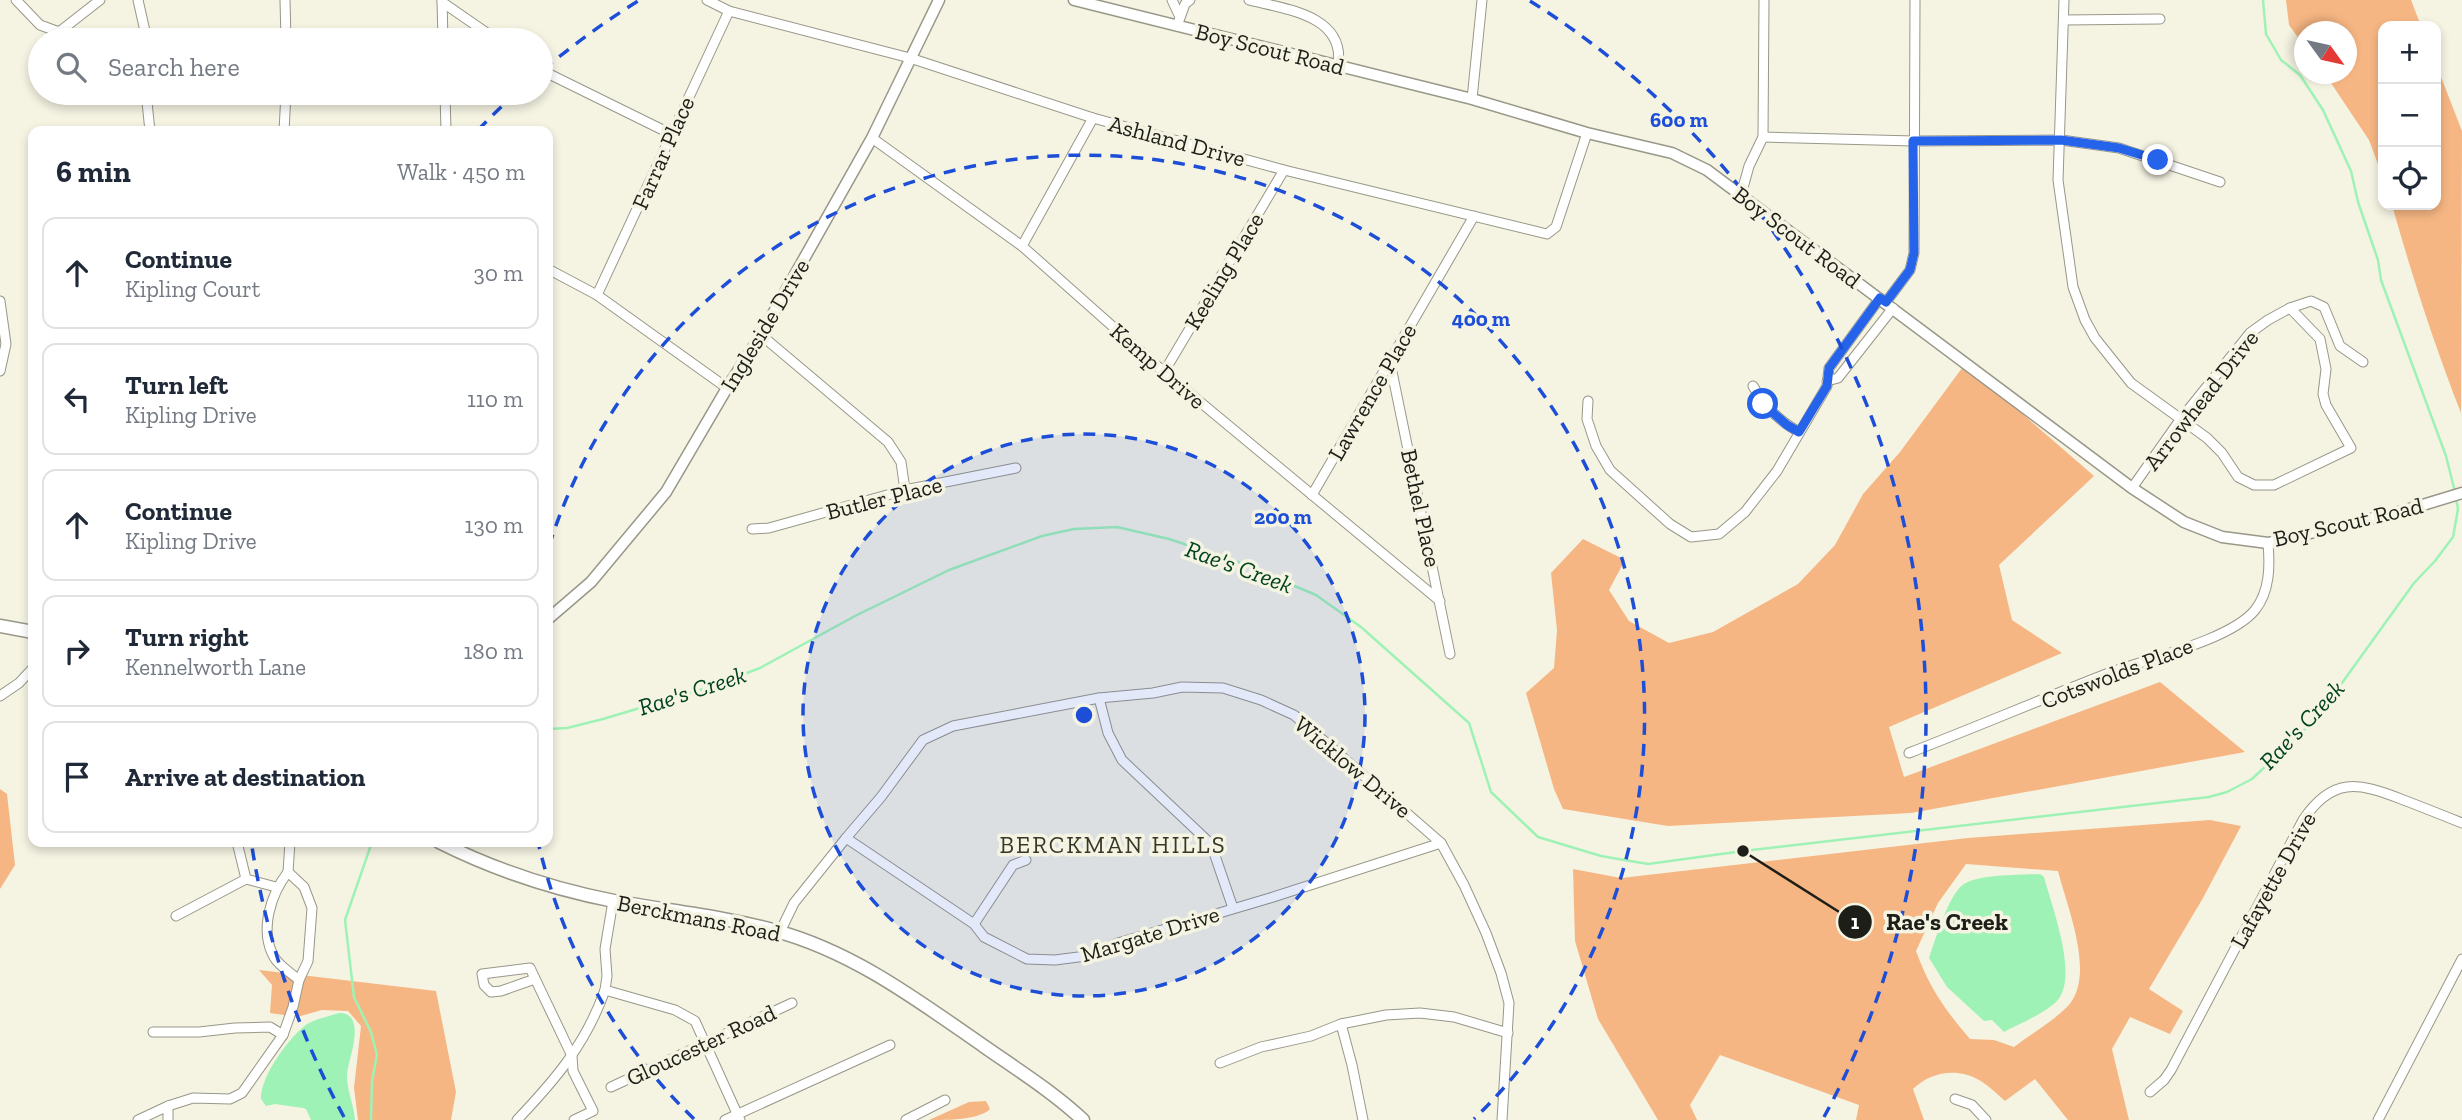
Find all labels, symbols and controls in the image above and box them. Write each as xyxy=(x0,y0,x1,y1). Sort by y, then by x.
street label: Boy Scout Road xyxy=(1193,17,1348,81)
north arrow xyxy=(2294,21,2357,84)
map controls xyxy=(2378,21,2441,210)
button: + xyxy=(2378,21,2441,84)
search box xyxy=(28,28,553,105)
icon: search xyxy=(52,48,90,86)
text: Search here xyxy=(108,51,240,83)
button: − xyxy=(2378,84,2441,147)
street label: Farrar Place xyxy=(626,92,700,214)
text: 600 m xyxy=(1650,107,1708,132)
street label: Ashland Drive xyxy=(1106,109,1248,173)
route end xyxy=(2142,144,2173,175)
button: locate xyxy=(2378,147,2441,210)
text: 6 min xyxy=(56,154,131,190)
text: Walk · 450 m xyxy=(397,158,525,186)
street label: Boy Scout Road xyxy=(1728,180,1867,294)
street label: Keeling Place xyxy=(1178,207,1270,335)
text: Continue xyxy=(125,243,232,275)
icon: ahead xyxy=(58,254,96,292)
street label: Ingleside Drive xyxy=(715,254,815,396)
text: 30 m xyxy=(473,259,523,287)
text: Kipling Court xyxy=(125,275,260,303)
text: 400 m xyxy=(1452,306,1511,331)
street label: Kemp Drive xyxy=(1105,317,1211,415)
street label: Lawrence Place xyxy=(1322,319,1422,465)
street label: Arrowhead Drive xyxy=(2138,324,2264,476)
text: Turn left xyxy=(125,369,228,401)
icon: left xyxy=(58,380,96,418)
text: 110 m xyxy=(467,385,523,413)
route start xyxy=(1747,388,1778,419)
text: Kipling Drive xyxy=(125,401,257,429)
street label: Bethel Place xyxy=(1395,446,1447,570)
street label: Butler Place xyxy=(823,470,945,526)
street label: Boy Scout Road xyxy=(2271,491,2426,553)
text: Continue xyxy=(125,495,232,527)
text: 200 m xyxy=(1254,504,1312,529)
icon: ahead xyxy=(58,506,96,544)
text: 130 m xyxy=(465,511,523,539)
text: Kipling Drive xyxy=(125,527,257,555)
water label: Rae's Creek xyxy=(1182,534,1297,599)
text: Turn right xyxy=(125,621,248,653)
street label: Cotswolds Place xyxy=(2037,631,2197,715)
icon: right xyxy=(58,632,96,670)
text: 180 m xyxy=(463,637,523,665)
text: Kennelworth Lane xyxy=(125,653,306,681)
water label: Rae's Creek xyxy=(634,659,750,722)
water label: Rae's Creek xyxy=(2253,674,2350,775)
centre of rings xyxy=(1072,703,1096,727)
street label: Wicklow Drive xyxy=(1289,710,1417,824)
icon: arrive xyxy=(58,758,96,796)
text: Arrive at destination xyxy=(125,761,365,793)
street label: Lafayette Drive xyxy=(2224,807,2322,953)
district label: BERCKMAN HILLS xyxy=(1000,830,1226,859)
street label: Berckmans Road xyxy=(615,888,783,948)
callout: Rae's Creek xyxy=(1837,899,2022,944)
street label: Margate Drive xyxy=(1077,900,1223,968)
text: Rae's Creek xyxy=(1886,907,2008,936)
text: 1 xyxy=(1851,909,1860,934)
street label: Gloucester Road xyxy=(622,998,780,1092)

